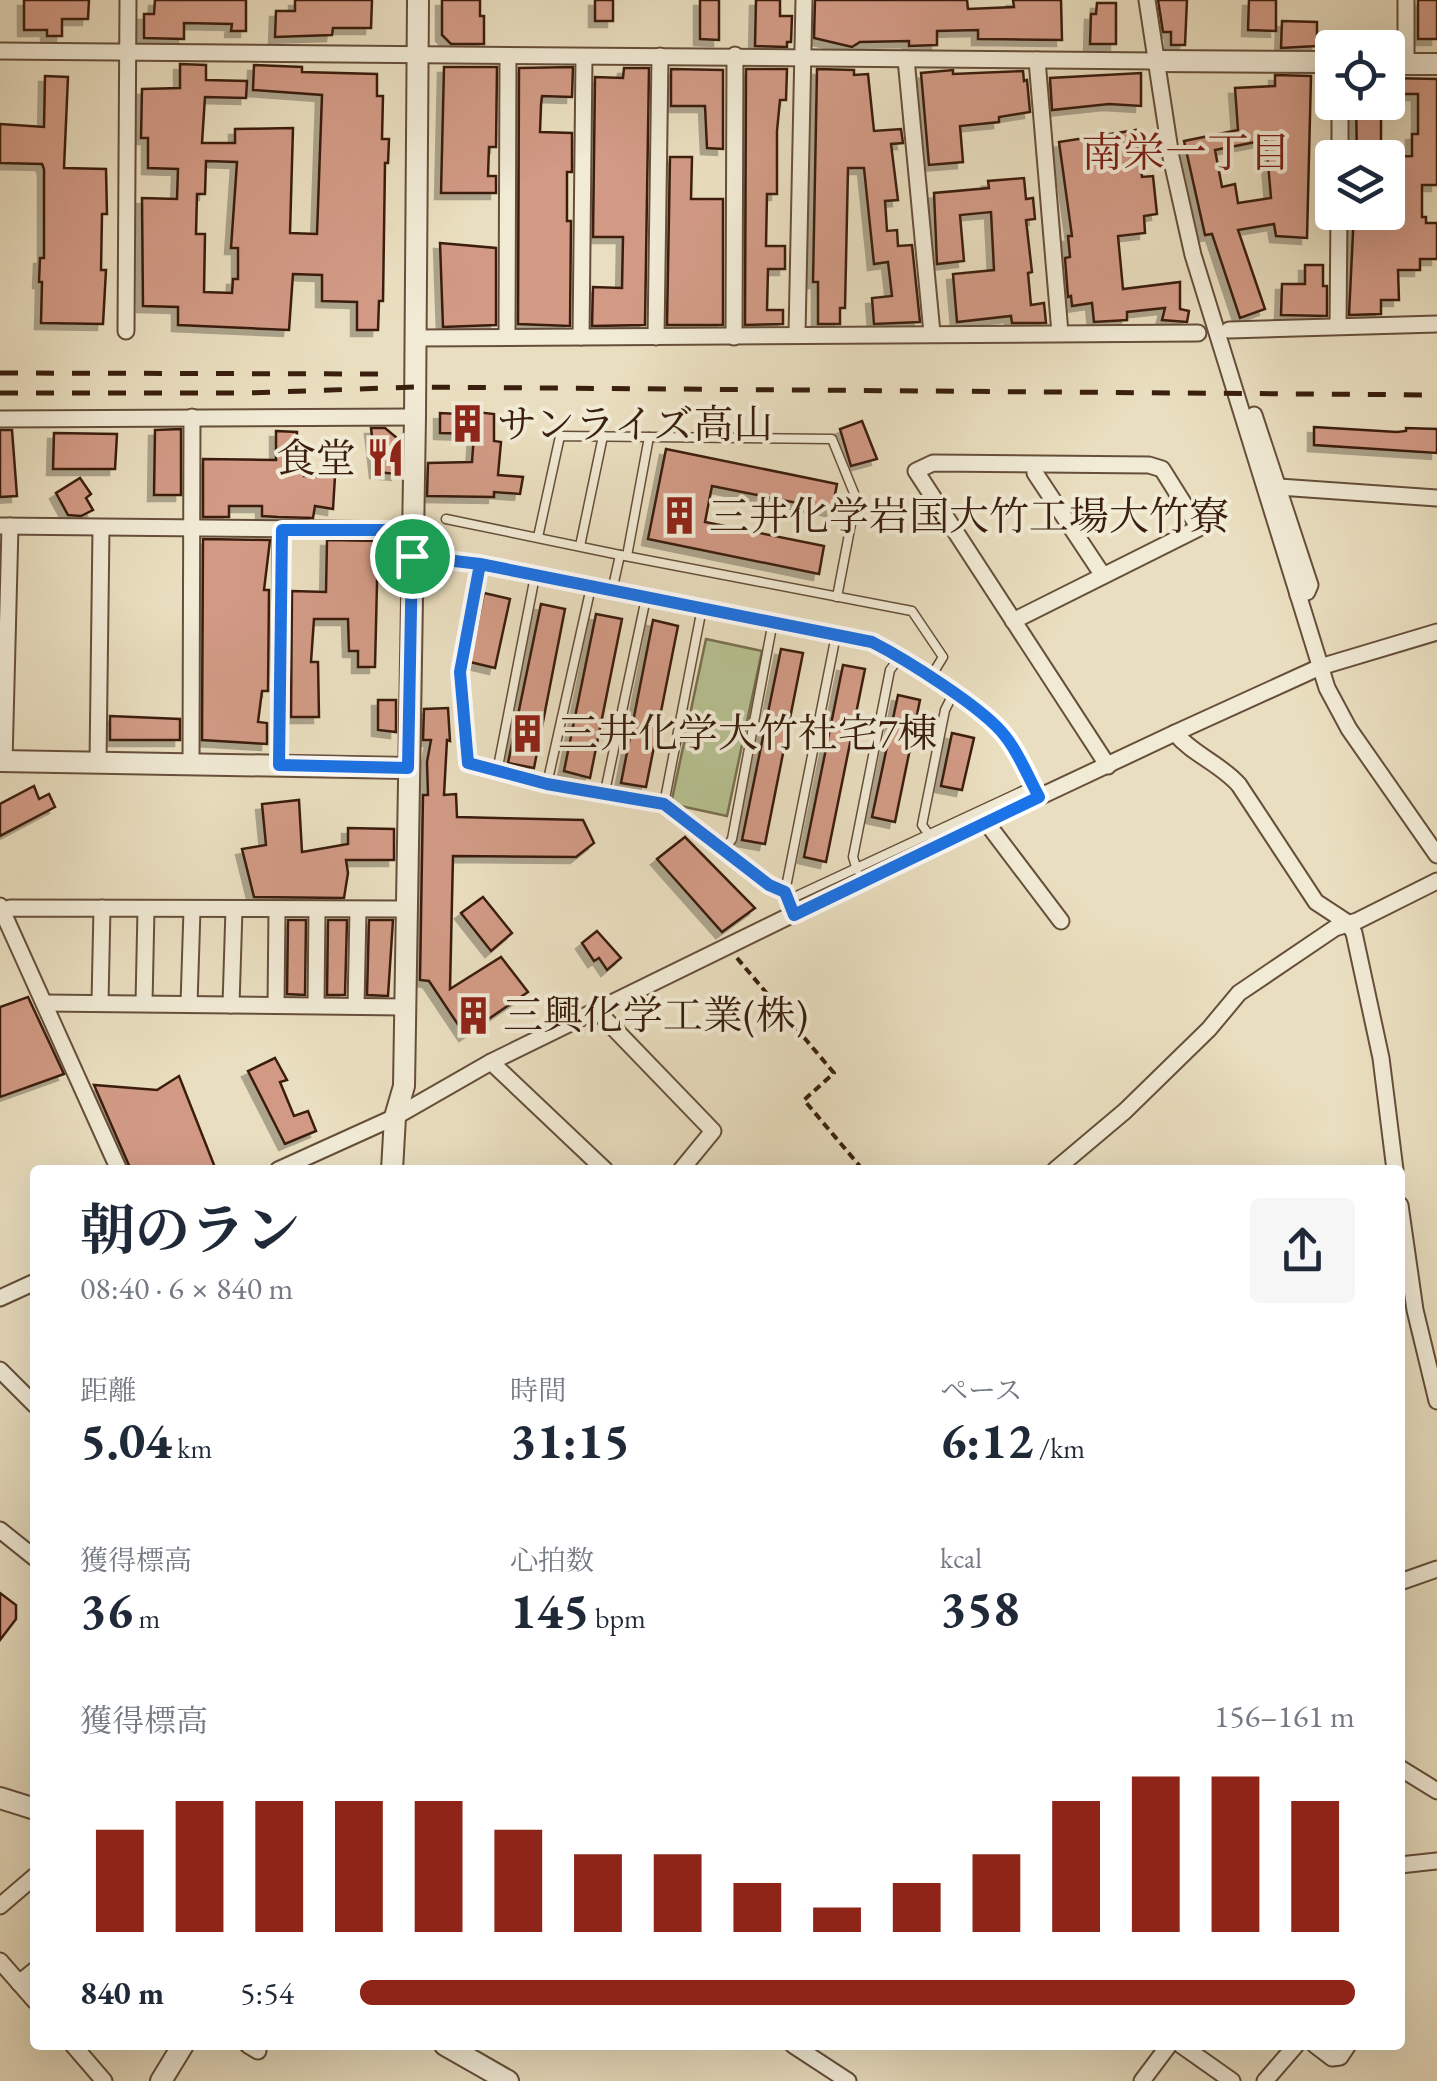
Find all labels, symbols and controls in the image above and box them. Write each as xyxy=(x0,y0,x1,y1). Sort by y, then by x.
map controls xyxy=(1315,30,1405,230)
button: locate xyxy=(1315,30,1405,120)
district label: 南栄一丁目 xyxy=(1081,125,1291,180)
button: layers xyxy=(1315,140,1405,230)
place label: サンライズ高山 xyxy=(497,398,773,450)
building icon: サンライズ高山 xyxy=(446,403,488,445)
place label: 食堂 xyxy=(276,432,356,484)
restaurant icon: 食堂 xyxy=(365,437,407,479)
place label: 三井化学岩国大竹工場大竹寮 xyxy=(709,490,1229,542)
building icon: 三井化学岩国大竹工場大竹寮 xyxy=(658,495,700,537)
pin xyxy=(370,514,455,599)
icon: arrive xyxy=(385,529,440,584)
place label: 三井化学大竹社宅7棟 xyxy=(558,707,937,759)
building icon: 三井化学大竹社宅7棟 xyxy=(507,712,549,754)
place label: 三興化学工業(株) xyxy=(503,989,808,1041)
building icon: 三興化学工業(株) xyxy=(452,994,494,1036)
text: 朝のラン xyxy=(80,1194,300,1265)
button: share xyxy=(1250,1198,1355,1303)
text: 08:40 · 6 × 840 m xyxy=(80,1267,293,1309)
text: 距離 xyxy=(80,1372,136,1408)
text: 時間 xyxy=(510,1372,566,1408)
text: ペース xyxy=(940,1372,1023,1408)
text: 5.04 xyxy=(80,1408,172,1473)
text: 31:15 xyxy=(510,1408,630,1473)
text: 6:12 xyxy=(940,1408,1033,1473)
text: km xyxy=(172,1430,212,1466)
text: /km xyxy=(1033,1430,1085,1466)
text: kcal xyxy=(940,1540,982,1576)
text: 獲得標高 xyxy=(80,1542,192,1578)
text: 心拍数 xyxy=(510,1542,594,1578)
text: 358 xyxy=(940,1576,1019,1641)
text: 36 xyxy=(80,1578,133,1643)
text: 145 xyxy=(510,1578,589,1643)
text: m xyxy=(133,1600,160,1636)
text: bpm xyxy=(589,1600,646,1636)
text: 156–161 m xyxy=(1214,1695,1355,1737)
text: 獲得標高 xyxy=(80,1700,208,1742)
text: 840 m xyxy=(80,1972,164,2014)
text: 5:54 xyxy=(240,1972,294,2014)

